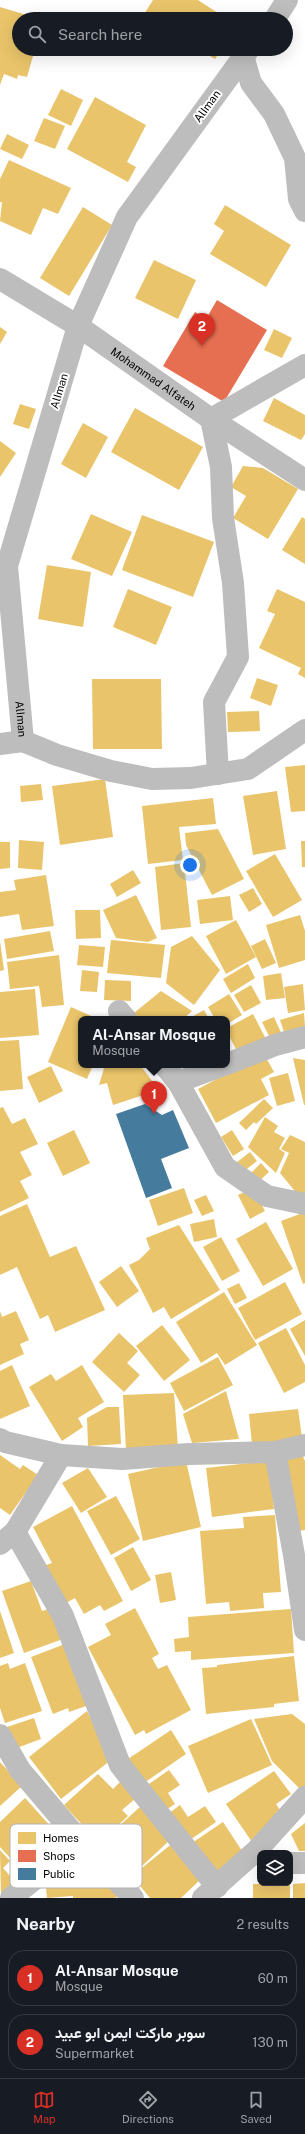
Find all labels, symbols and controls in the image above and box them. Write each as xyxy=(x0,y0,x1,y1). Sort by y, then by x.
search box xyxy=(12,12,293,56)
icon: search xyxy=(26,23,48,45)
text: Search here xyxy=(58,26,142,43)
street label: AlIman xyxy=(192,88,222,124)
pin: 2 xyxy=(189,313,215,346)
street label: Mohammad Alfateh xyxy=(109,345,198,412)
street label: AlIman xyxy=(48,372,70,410)
street label: AlIman xyxy=(13,700,29,738)
your location xyxy=(180,855,200,875)
popup xyxy=(78,1016,230,1068)
text: Al-Ansar Mosque xyxy=(92,1026,216,1043)
text: Mosque xyxy=(92,1043,140,1058)
pin: 1 xyxy=(141,1081,167,1114)
legend xyxy=(10,1824,142,1888)
text: Homes xyxy=(43,1832,79,1844)
text: Shops xyxy=(43,1850,75,1862)
map controls xyxy=(257,1850,293,1886)
button: layers xyxy=(257,1850,293,1886)
text: Public xyxy=(43,1868,75,1880)
text: Nearby xyxy=(16,1914,75,1934)
text: 2 results xyxy=(237,1917,289,1932)
text: Al-Ansar Mosque xyxy=(55,1962,179,1979)
text: 1 xyxy=(27,1971,33,1986)
text: 60 m xyxy=(258,1971,288,1986)
text: Mosque xyxy=(55,1979,103,1994)
text: سوبر ماركت ايمن ابو عبيد xyxy=(55,2024,205,2041)
text: 2 xyxy=(26,2035,34,2050)
text: 130 m xyxy=(252,2035,288,2050)
text: Supermarket xyxy=(55,2046,134,2061)
tab: Map xyxy=(33,2089,56,2125)
tab: Directions xyxy=(122,2089,174,2125)
tab: Saved xyxy=(240,2089,272,2125)

